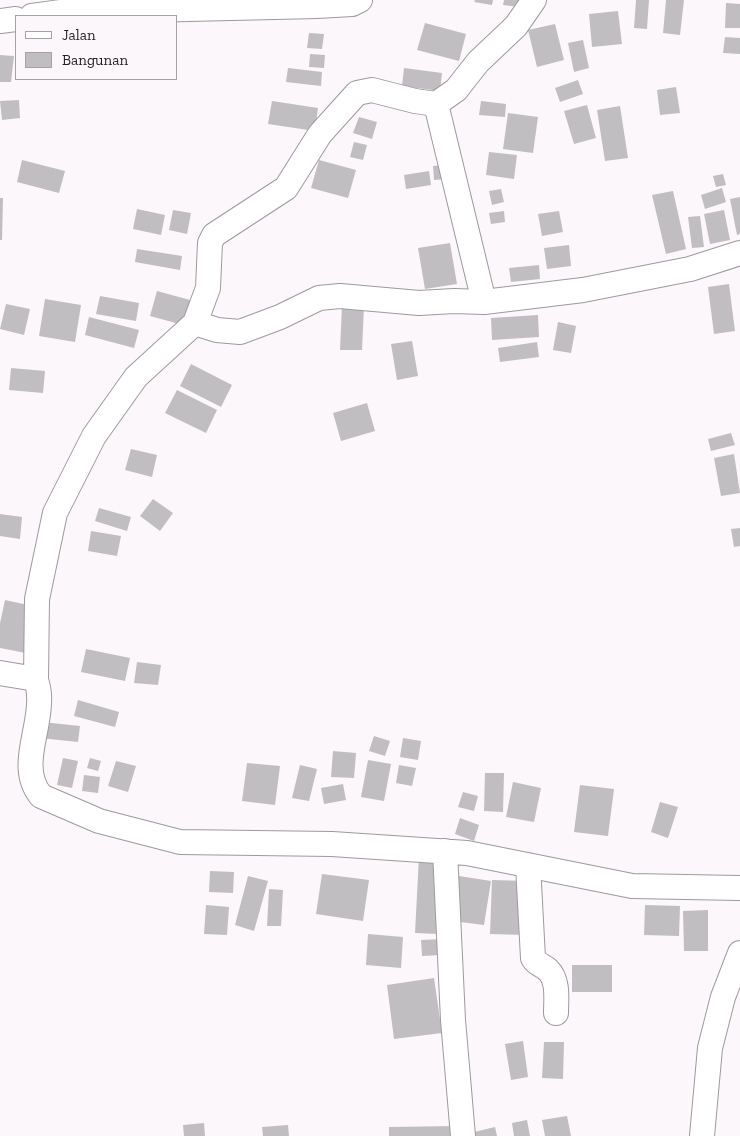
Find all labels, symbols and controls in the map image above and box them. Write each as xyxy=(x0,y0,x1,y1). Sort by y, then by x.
legend xyxy=(15,15,178,80)
text: Jalan xyxy=(62,26,96,44)
text: Bangunan xyxy=(62,51,128,69)

